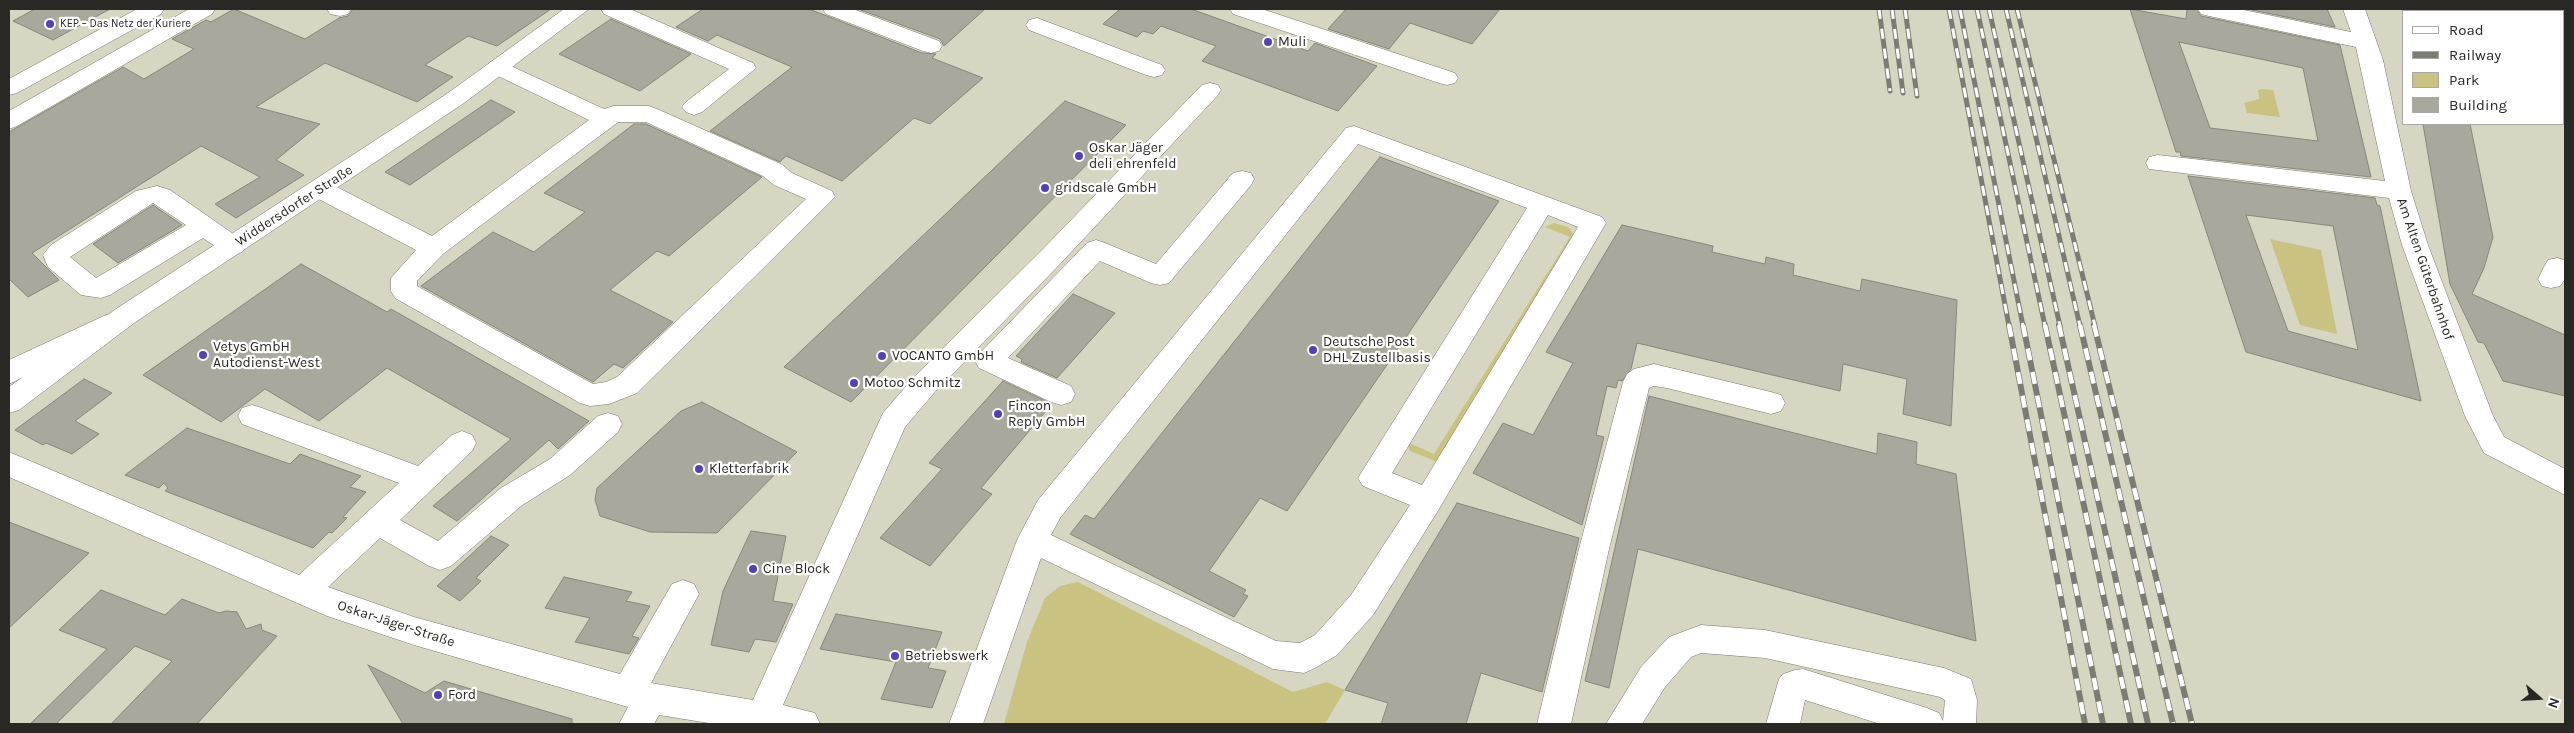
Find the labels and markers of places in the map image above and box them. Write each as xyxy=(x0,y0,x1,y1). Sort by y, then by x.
place label: KEP – Das Netz der Kuriere xyxy=(60,17,191,31)
marker: KEP – Das Netz der Kuriere xyxy=(44,18,56,30)
place label: Muli xyxy=(1278,34,1306,50)
marker: Muli xyxy=(1262,36,1274,48)
place label: Oskar Jäger deli ehrenfeld xyxy=(1089,140,1176,172)
marker: Oskar Jäger deli ehrenfeld xyxy=(1073,150,1085,162)
place label: gridscale GmbH xyxy=(1055,180,1157,196)
marker: gridscale GmbH xyxy=(1039,182,1051,194)
place label: Deutsche Post DHL Zustellbasis xyxy=(1323,334,1431,367)
place label: Vetys GmbH Autodienst-West xyxy=(213,339,320,372)
marker: Deutsche Post DHL Zustellbasis xyxy=(1307,344,1319,356)
place label: VOCANTO GmbH xyxy=(892,348,994,364)
marker: Vetys GmbH Autodienst-West xyxy=(197,349,209,361)
marker: VOCANTO GmbH xyxy=(876,350,888,362)
place label: Motoo Schmitz xyxy=(864,375,961,391)
marker: Motoo Schmitz xyxy=(848,377,860,389)
place label: Fincon Reply GmbH xyxy=(1008,398,1085,431)
marker: Fincon Reply GmbH xyxy=(992,408,1004,420)
place label: Kletterfabrik xyxy=(709,461,789,477)
marker: Kletterfabrik xyxy=(693,463,705,475)
place label: Cine Block xyxy=(763,561,830,577)
marker: Cine Block xyxy=(747,563,759,575)
place label: Betriebswerk xyxy=(905,648,989,664)
marker: Betriebswerk xyxy=(889,650,901,662)
place label: Ford xyxy=(448,687,476,703)
marker: Ford xyxy=(432,689,444,701)

